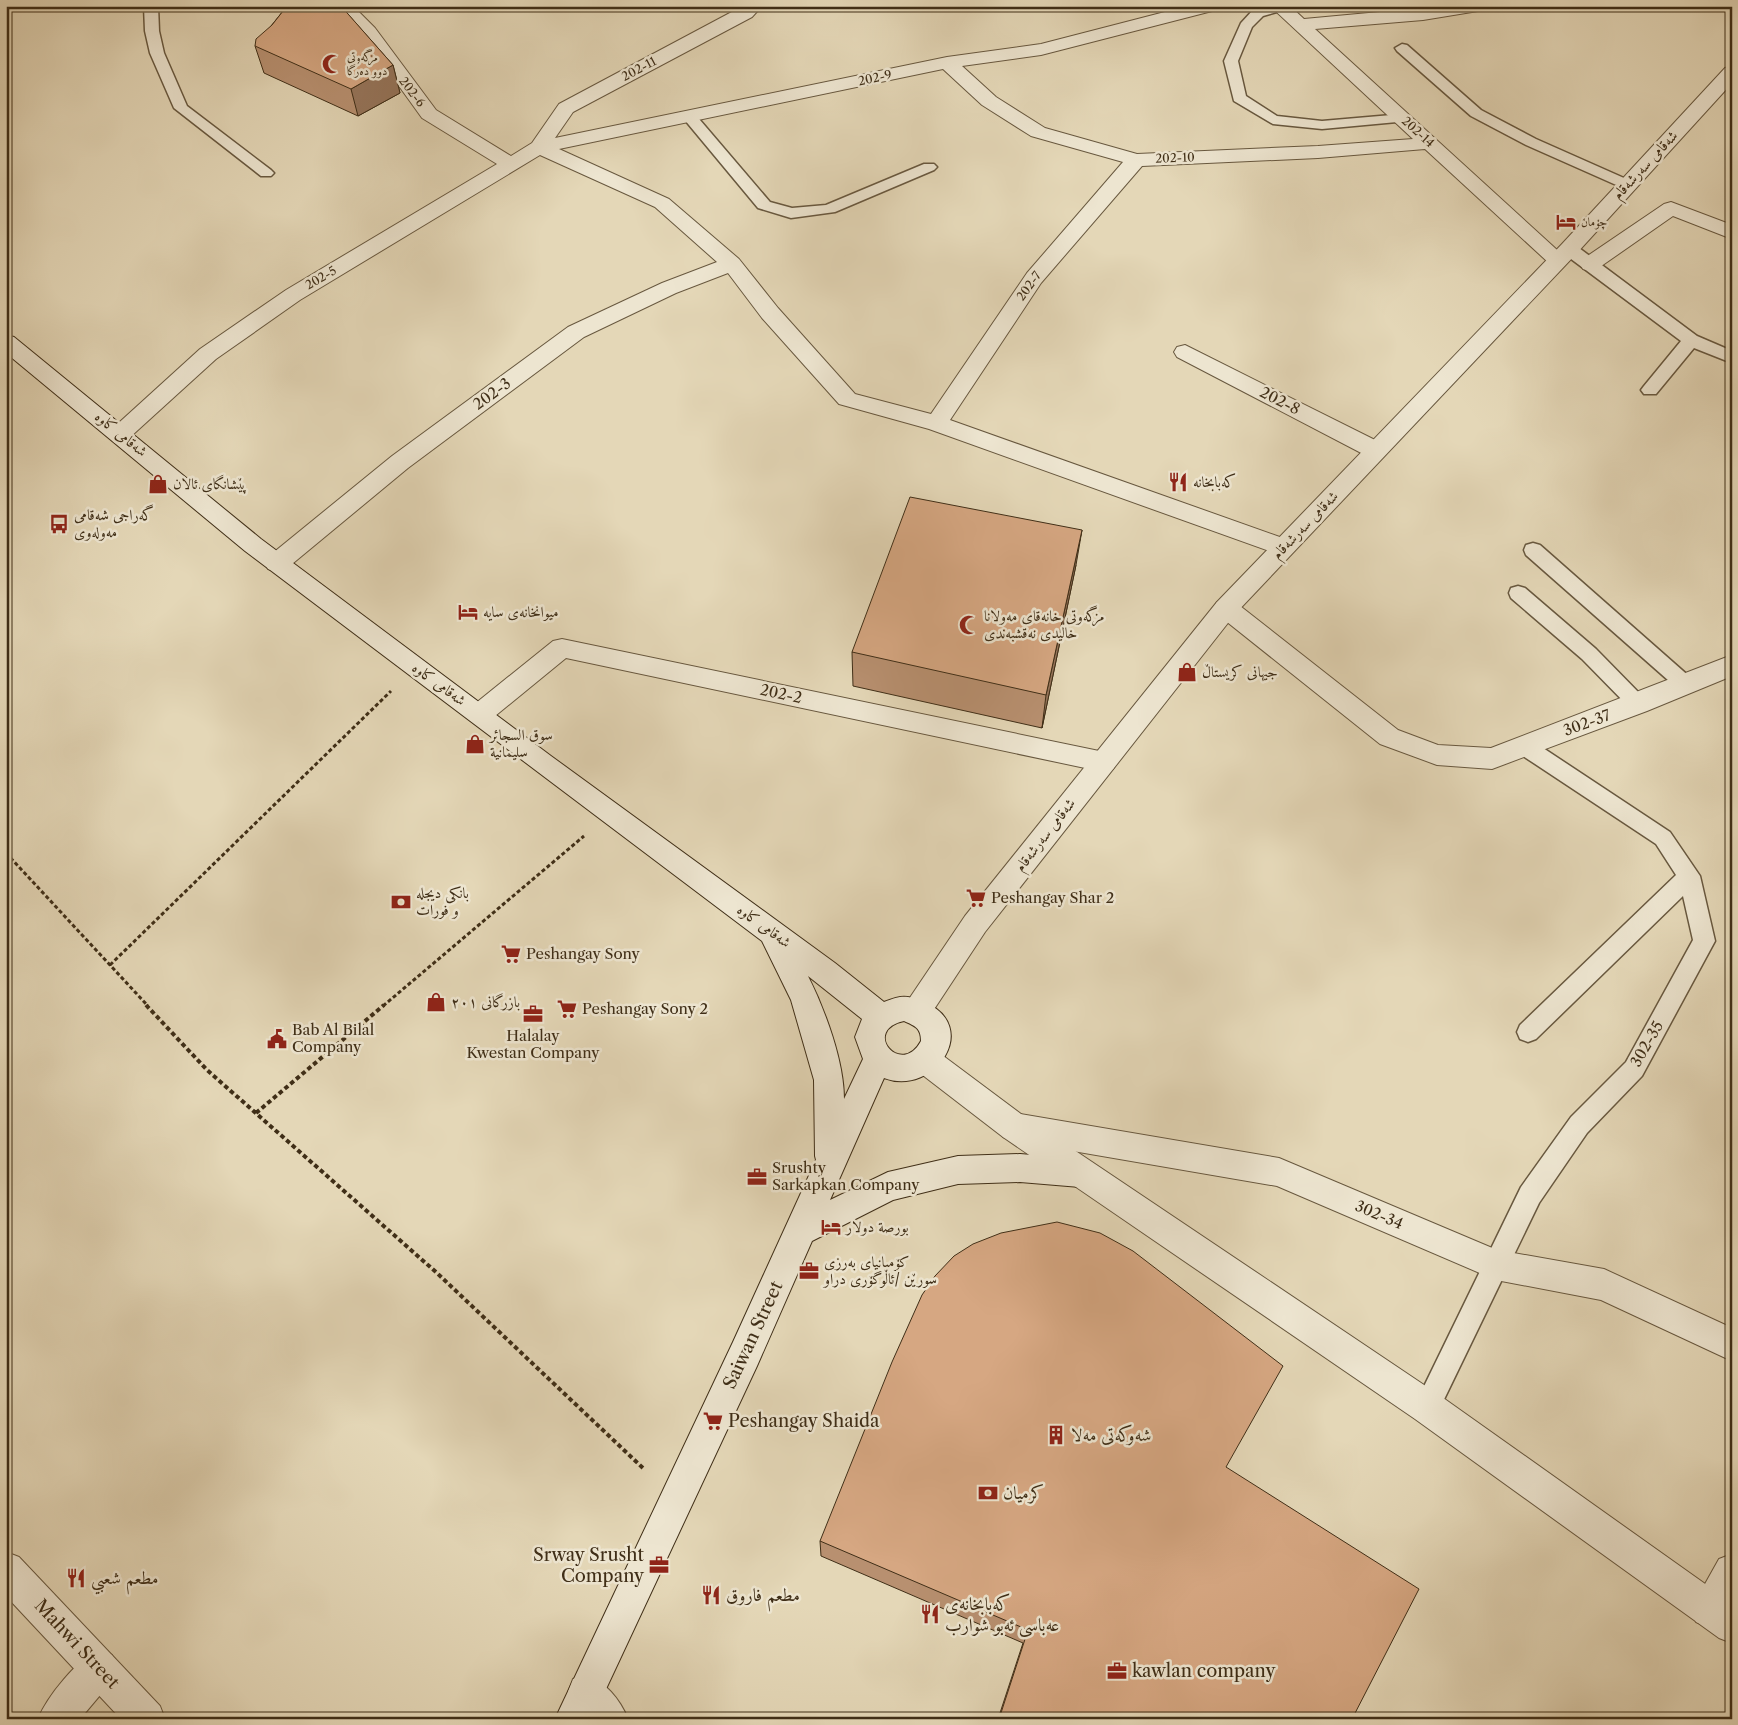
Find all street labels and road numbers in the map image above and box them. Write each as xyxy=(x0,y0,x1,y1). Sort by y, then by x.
street label: 202-11 xyxy=(619,53,659,84)
street label: 202-9 xyxy=(857,67,893,88)
street label: 202-6 xyxy=(396,74,429,110)
street label: 202-14 xyxy=(1399,113,1438,150)
street label: شەقامی سەرشەقام xyxy=(1608,126,1685,206)
street label: 202-10 xyxy=(1155,149,1195,166)
street label: 202-5 xyxy=(303,263,339,292)
street label: 202-7 xyxy=(1013,268,1044,303)
street label: 202-3 xyxy=(469,374,514,414)
street label: 202-8 xyxy=(1257,382,1304,419)
street label: شەقامی کاوە xyxy=(91,407,151,461)
street label: شەقامی سەرشەقام xyxy=(1267,486,1345,566)
street label: شەقامی کاوە xyxy=(409,658,470,710)
street label: 202-2 xyxy=(758,680,804,707)
street label: 302-37 xyxy=(1561,705,1614,740)
street label: شەقامی سەرشەقام xyxy=(1010,794,1082,878)
street label: شەقامی کاوە xyxy=(734,900,795,952)
street label: 302-35 xyxy=(1626,1017,1667,1070)
street label: 302-34 xyxy=(1352,1196,1406,1233)
street label: Saiwan Street xyxy=(718,1277,788,1392)
street label: Mahwi Street xyxy=(30,1595,125,1694)

